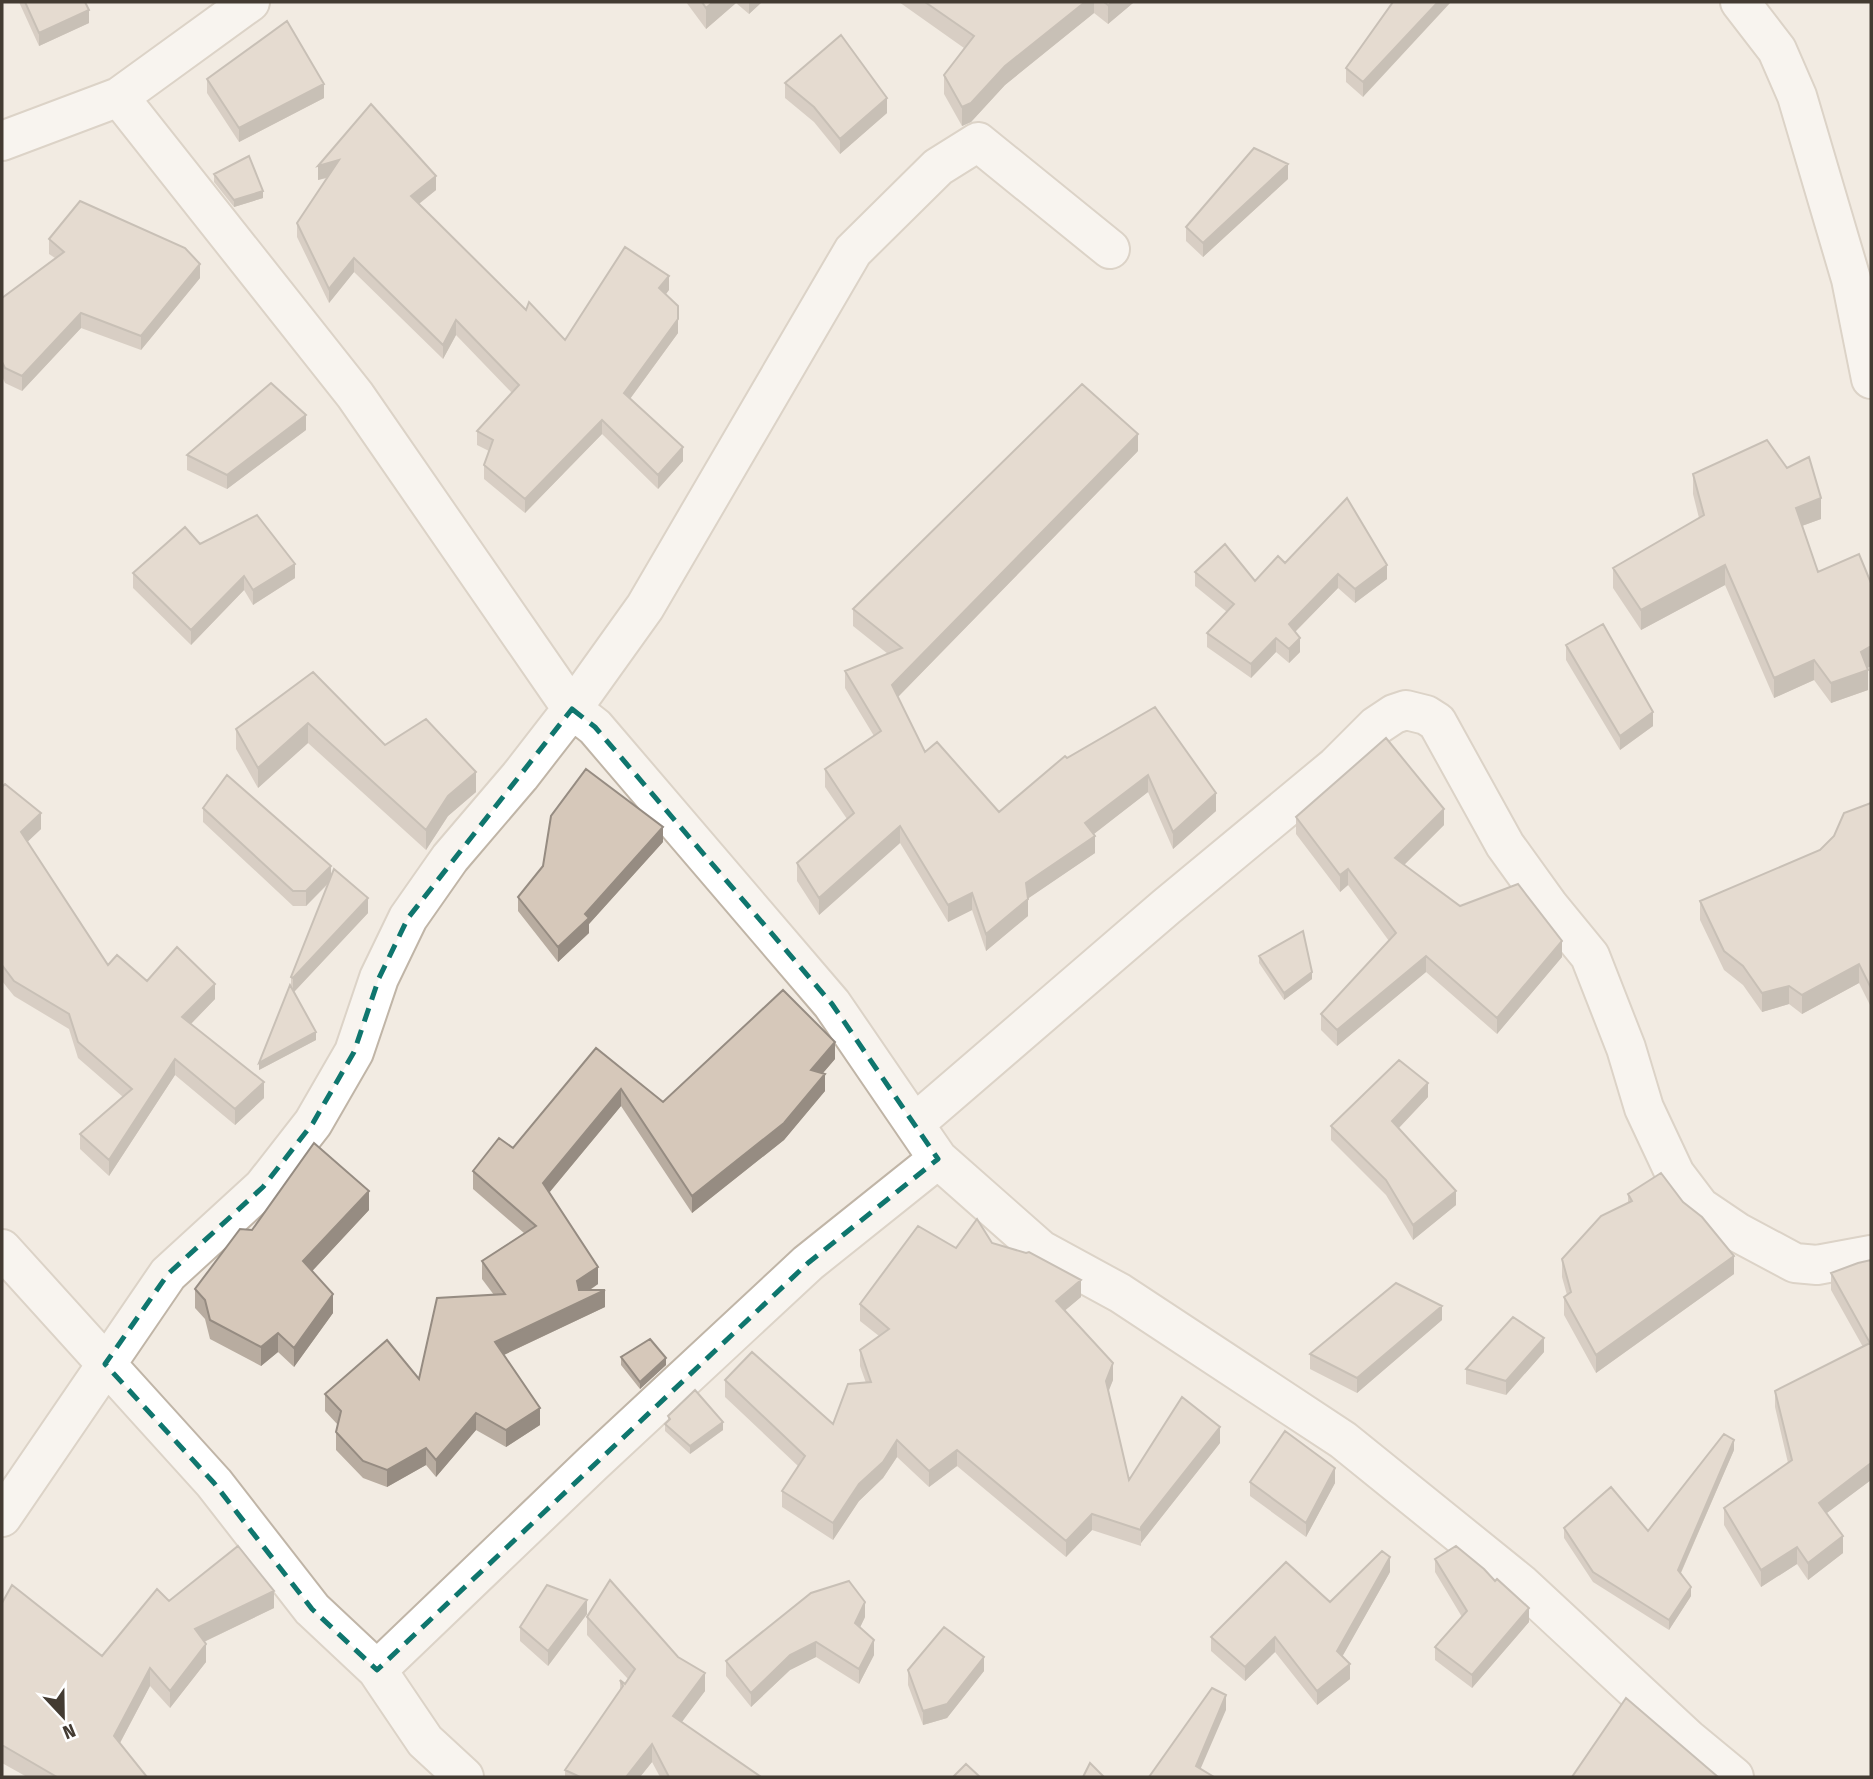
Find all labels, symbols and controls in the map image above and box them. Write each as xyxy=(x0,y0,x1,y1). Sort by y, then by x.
north arrow xyxy=(28,1681,98,1751)
text: N xyxy=(60,1719,79,1744)

